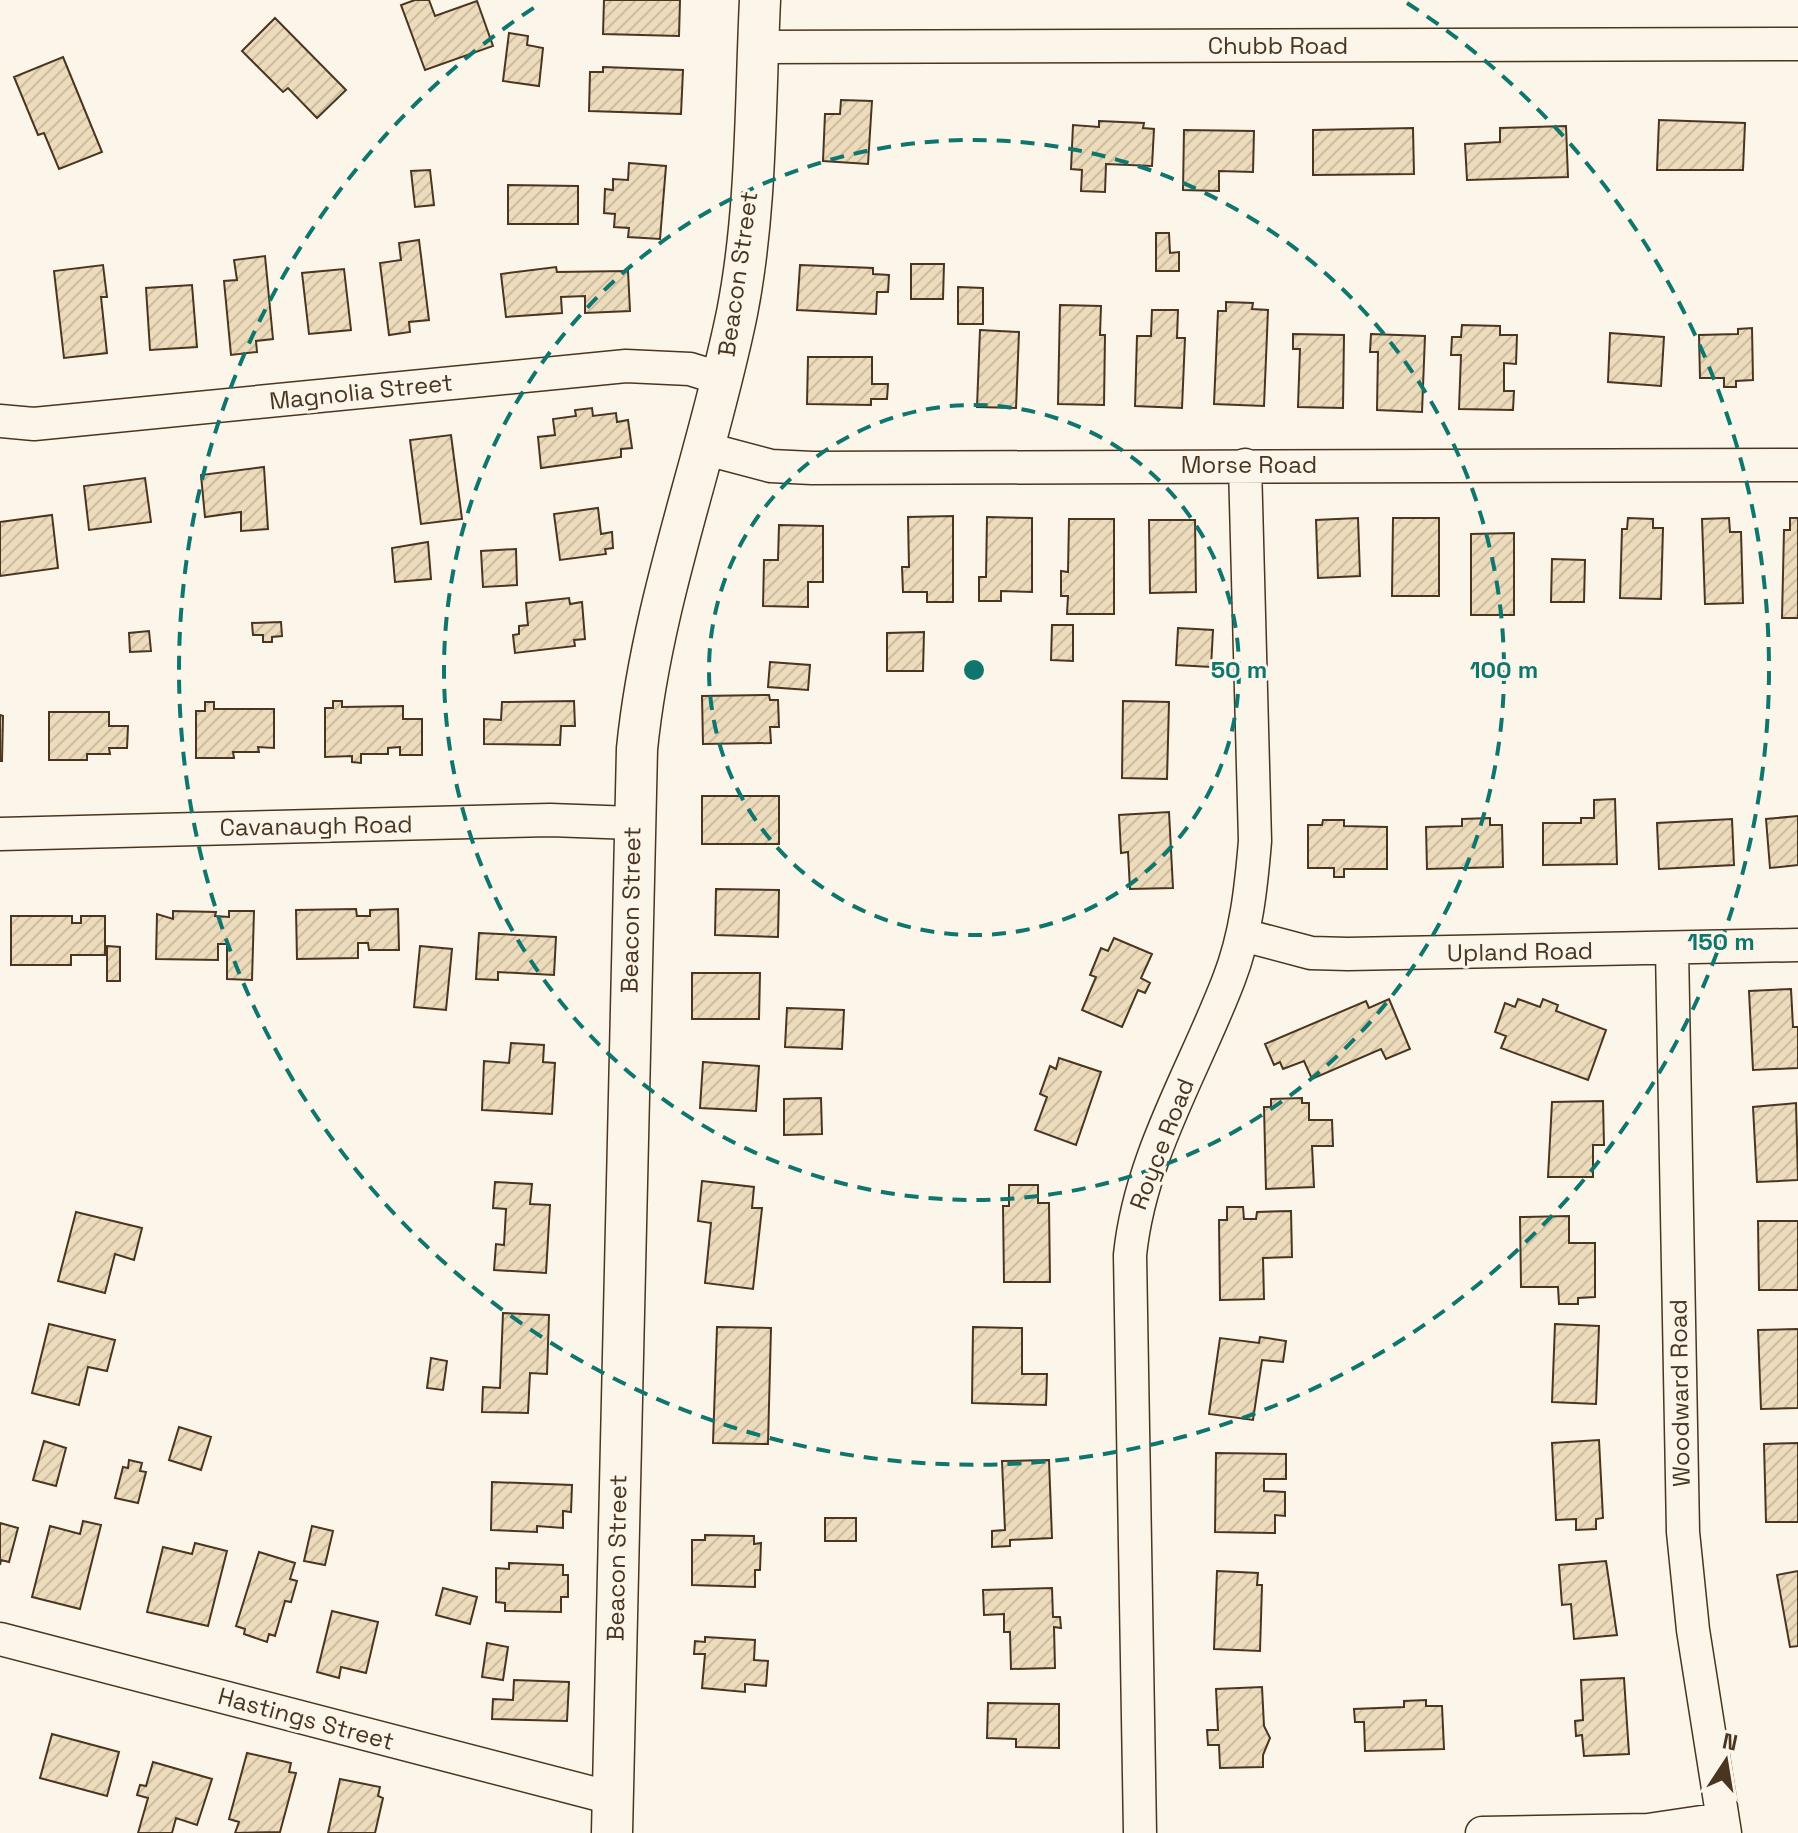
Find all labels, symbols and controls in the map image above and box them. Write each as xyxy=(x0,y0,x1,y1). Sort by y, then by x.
street label: Chubb Road xyxy=(1208,30,1348,61)
street label: Beacon Street xyxy=(711,189,764,359)
street label: Magnolia Street xyxy=(268,366,454,417)
street label: Morse Road xyxy=(1181,449,1317,480)
text: 50 m xyxy=(1211,654,1267,685)
text: 100 m xyxy=(1470,654,1538,685)
centre of rings xyxy=(960,656,988,684)
street label: Cavanaugh Road xyxy=(219,808,413,843)
street label: Beacon Street xyxy=(614,826,647,994)
text: 150 m xyxy=(1687,926,1755,957)
street label: Upland Road xyxy=(1447,935,1593,968)
street label: Royce Road xyxy=(1122,1074,1201,1214)
street label: Woodward Road xyxy=(1662,1299,1697,1487)
street label: Beacon Street xyxy=(600,1474,633,1642)
street label: Hastings Street xyxy=(215,1680,398,1757)
north arrow xyxy=(1686,1721,1766,1801)
text: N xyxy=(1720,1726,1740,1757)

